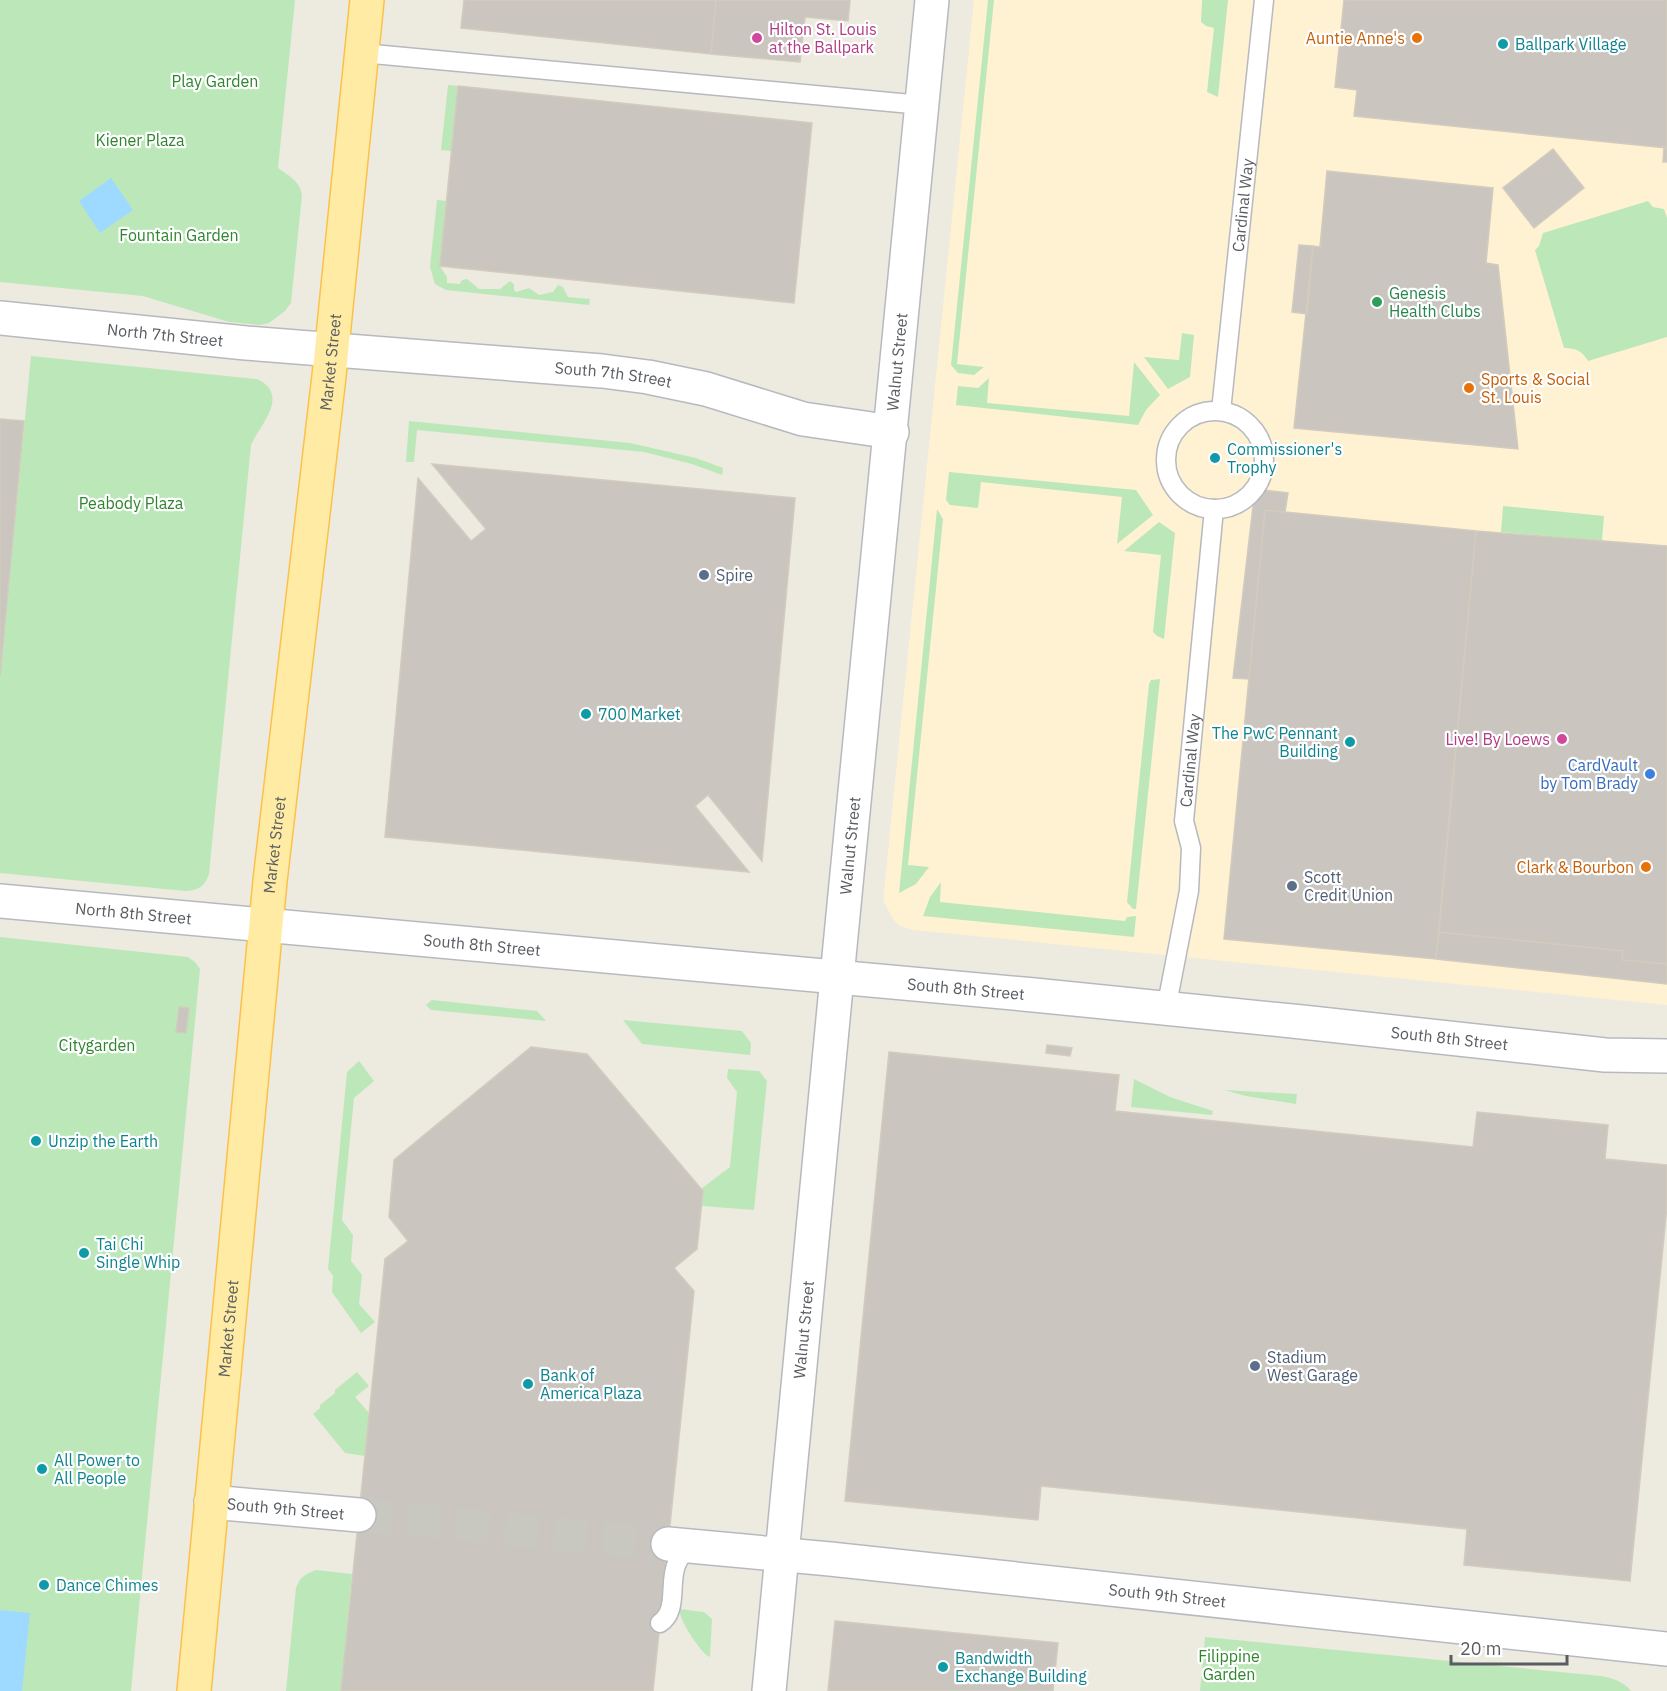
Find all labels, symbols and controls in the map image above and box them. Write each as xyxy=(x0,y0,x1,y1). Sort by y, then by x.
place label: Hilton St. Louis at the Ballpark xyxy=(769,19,877,57)
place label: Auntie Anne's xyxy=(1306,28,1405,48)
marker: Hilton St. Louis at the Ballpark xyxy=(750,31,764,45)
marker: Auntie Anne's xyxy=(1410,31,1424,45)
place label: Ballpark Village xyxy=(1515,34,1627,54)
marker: Ballpark Village xyxy=(1496,37,1510,51)
park label: Play Garden xyxy=(172,71,258,91)
park label: Kiener Plaza xyxy=(95,130,185,150)
street label: Cardinal Way xyxy=(1228,157,1257,253)
park label: Fountain Garden xyxy=(119,225,239,245)
place label: Genesis Health Clubs xyxy=(1389,283,1481,321)
marker: Genesis Health Clubs xyxy=(1370,295,1384,309)
street label: Market Street xyxy=(315,312,345,412)
street label: Walnut Street xyxy=(882,312,912,412)
street label: North 7th Street xyxy=(106,319,224,351)
street label: South 7th Street xyxy=(554,357,674,392)
place label: Sports & Social St. Louis xyxy=(1481,369,1590,407)
marker: Sports & Social St. Louis xyxy=(1462,381,1476,395)
place label: Commissioner's Trophy xyxy=(1227,439,1342,477)
marker: Commissioner's Trophy xyxy=(1208,451,1222,465)
park label: Peabody Plaza xyxy=(79,493,184,513)
place label: Spire xyxy=(716,565,753,585)
marker: Spire xyxy=(697,568,711,582)
place label: 700 Market xyxy=(598,704,681,724)
marker: 700 Market xyxy=(579,707,593,721)
street label: Cardinal Way xyxy=(1175,713,1204,808)
place label: The PwC Pennant Building xyxy=(1212,723,1339,761)
place label: Live! By Loews xyxy=(1446,729,1550,749)
marker: Live! By Loews xyxy=(1555,732,1569,746)
marker: The PwC Pennant Building xyxy=(1343,735,1357,749)
place label: CardVault by Tom Brady xyxy=(1540,755,1638,793)
marker: CardVault by Tom Brady xyxy=(1643,767,1657,781)
street label: Market Street xyxy=(259,795,290,894)
street label: Walnut Street xyxy=(835,796,864,896)
place label: Clark & Bourbon xyxy=(1517,857,1634,877)
marker: Clark & Bourbon xyxy=(1639,860,1653,874)
place label: Scott Credit Union xyxy=(1304,867,1393,905)
marker: Scott Credit Union xyxy=(1285,879,1299,893)
street label: North 8th Street xyxy=(74,898,192,928)
street label: South 8th Street xyxy=(422,930,542,960)
street label: South 8th Street xyxy=(906,974,1026,1004)
street label: South 8th Street xyxy=(1390,1022,1509,1054)
park label: Citygarden xyxy=(59,1035,135,1055)
place label: Unzip the Earth xyxy=(48,1131,158,1151)
marker: Unzip the Earth xyxy=(29,1134,43,1148)
place label: Tai Chi Single Whip xyxy=(96,1234,180,1272)
marker: Tai Chi Single Whip xyxy=(77,1246,91,1260)
street label: Market Street xyxy=(213,1279,243,1378)
street label: Walnut Street xyxy=(789,1280,818,1380)
place label: Stadium West Garage xyxy=(1267,1347,1358,1385)
marker: Stadium West Garage xyxy=(1248,1359,1262,1373)
place label: Bank of America Plaza xyxy=(540,1365,642,1403)
marker: Bank of America Plaza xyxy=(521,1377,535,1391)
place label: All Power to All People xyxy=(54,1450,140,1488)
marker: All Power to All People xyxy=(35,1462,49,1476)
street label: South 9th Street xyxy=(226,1493,345,1524)
place label: Dance Chimes xyxy=(56,1575,158,1595)
marker: Dance Chimes xyxy=(37,1578,51,1592)
street label: South 9th Street xyxy=(1108,1579,1227,1612)
scale bar xyxy=(1451,1628,1566,1666)
text: 20 m xyxy=(1460,1637,1502,1660)
park label: Filippine Garden xyxy=(1198,1646,1260,1684)
place label: Bandwidth Exchange Building xyxy=(955,1648,1087,1686)
marker: Bandwidth Exchange Building xyxy=(936,1660,950,1674)

